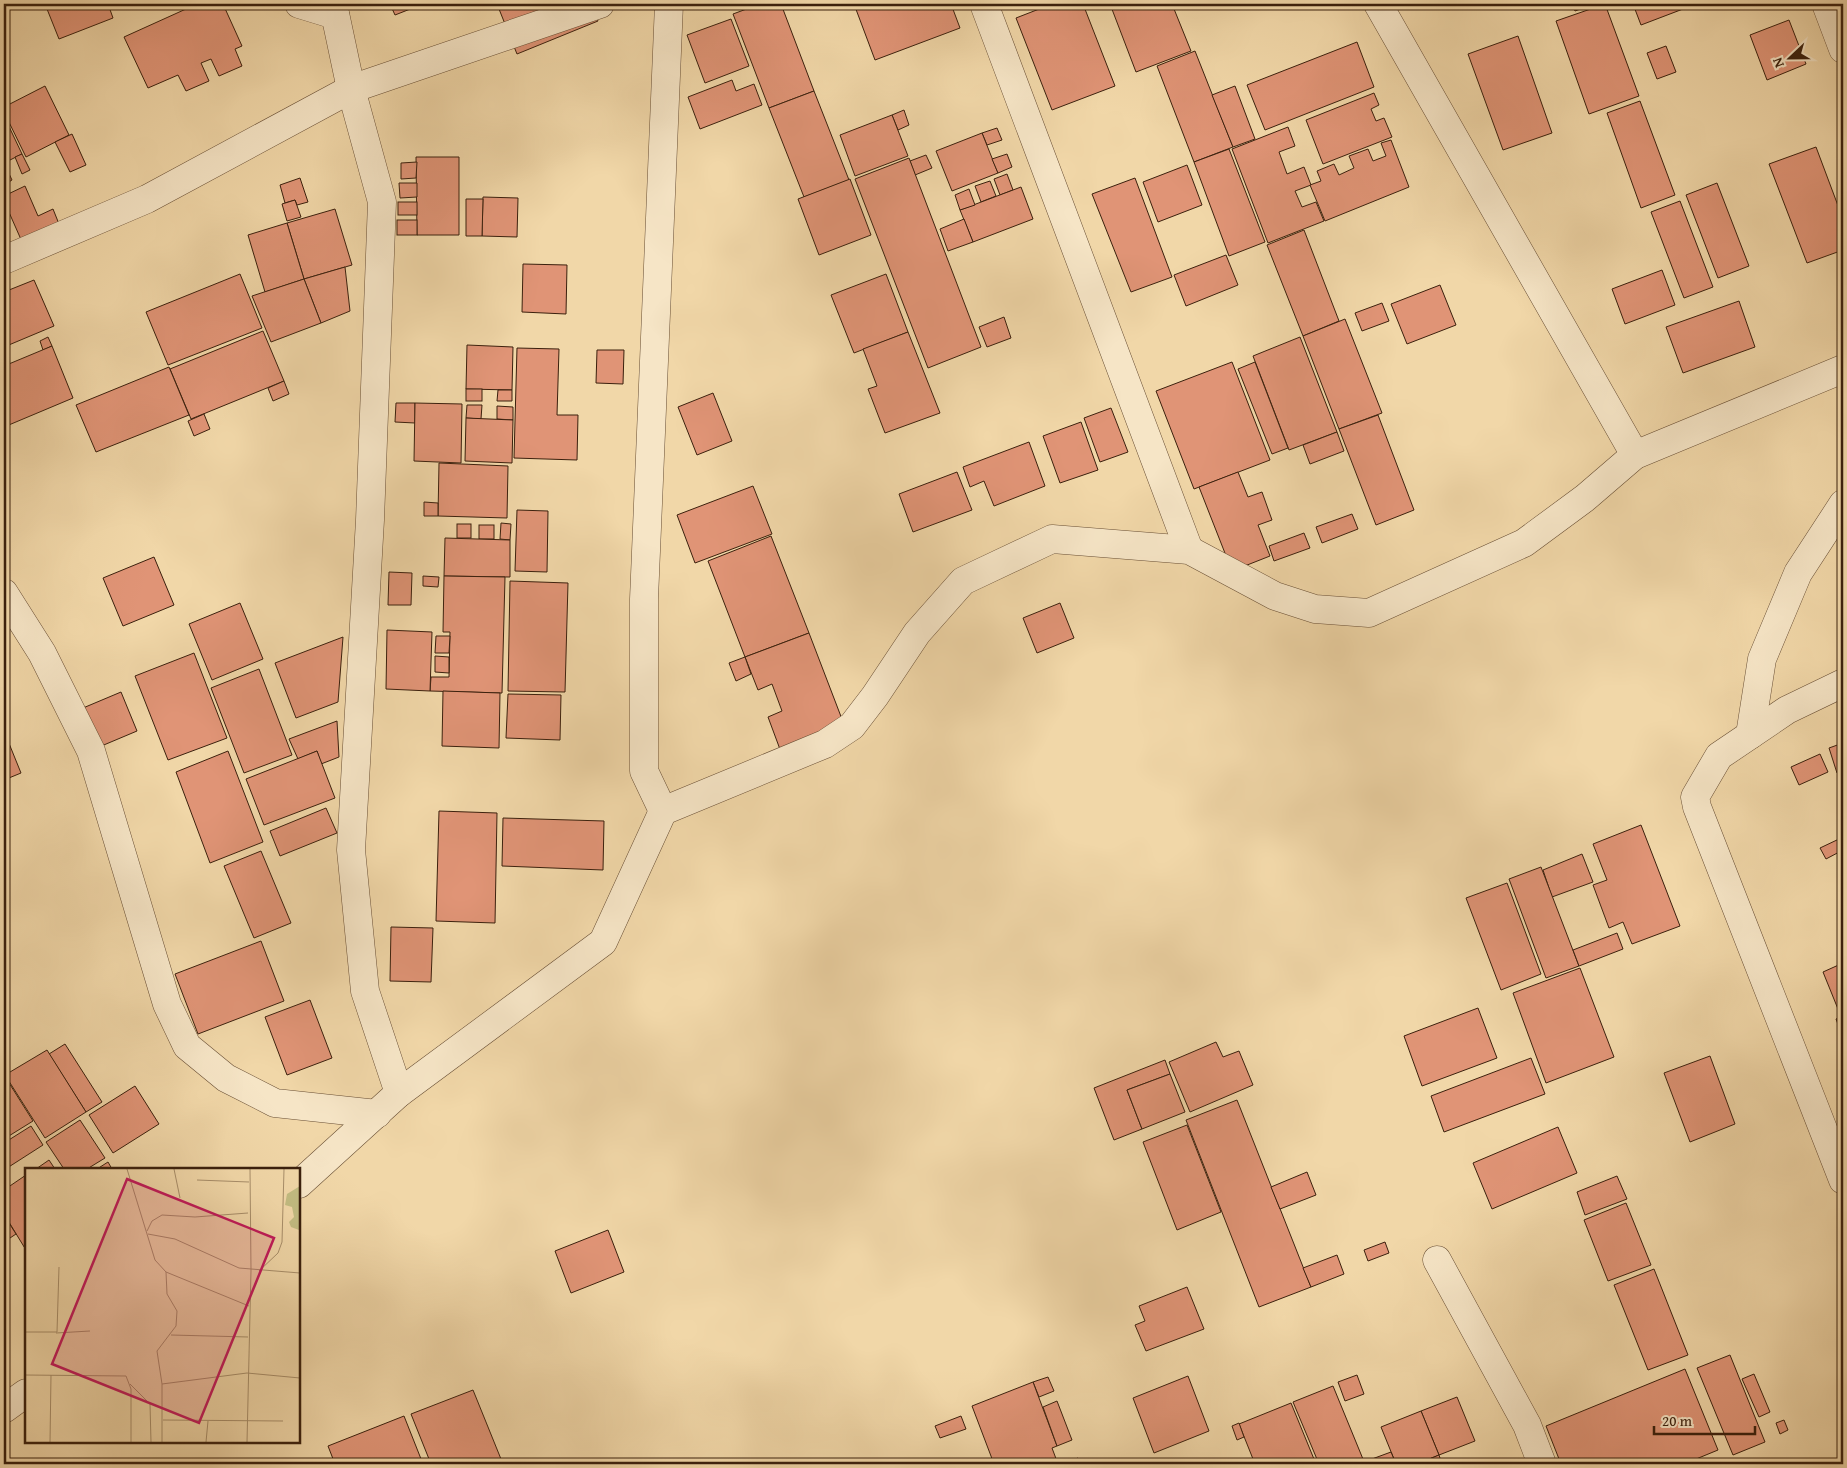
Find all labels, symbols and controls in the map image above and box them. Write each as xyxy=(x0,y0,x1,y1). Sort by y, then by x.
north arrow xyxy=(1764,32,1814,82)
text: N xyxy=(1767,54,1789,71)
inset map xyxy=(25,1168,300,1443)
scale bar xyxy=(1654,1403,1756,1435)
text: 20 m xyxy=(1662,1410,1693,1431)

